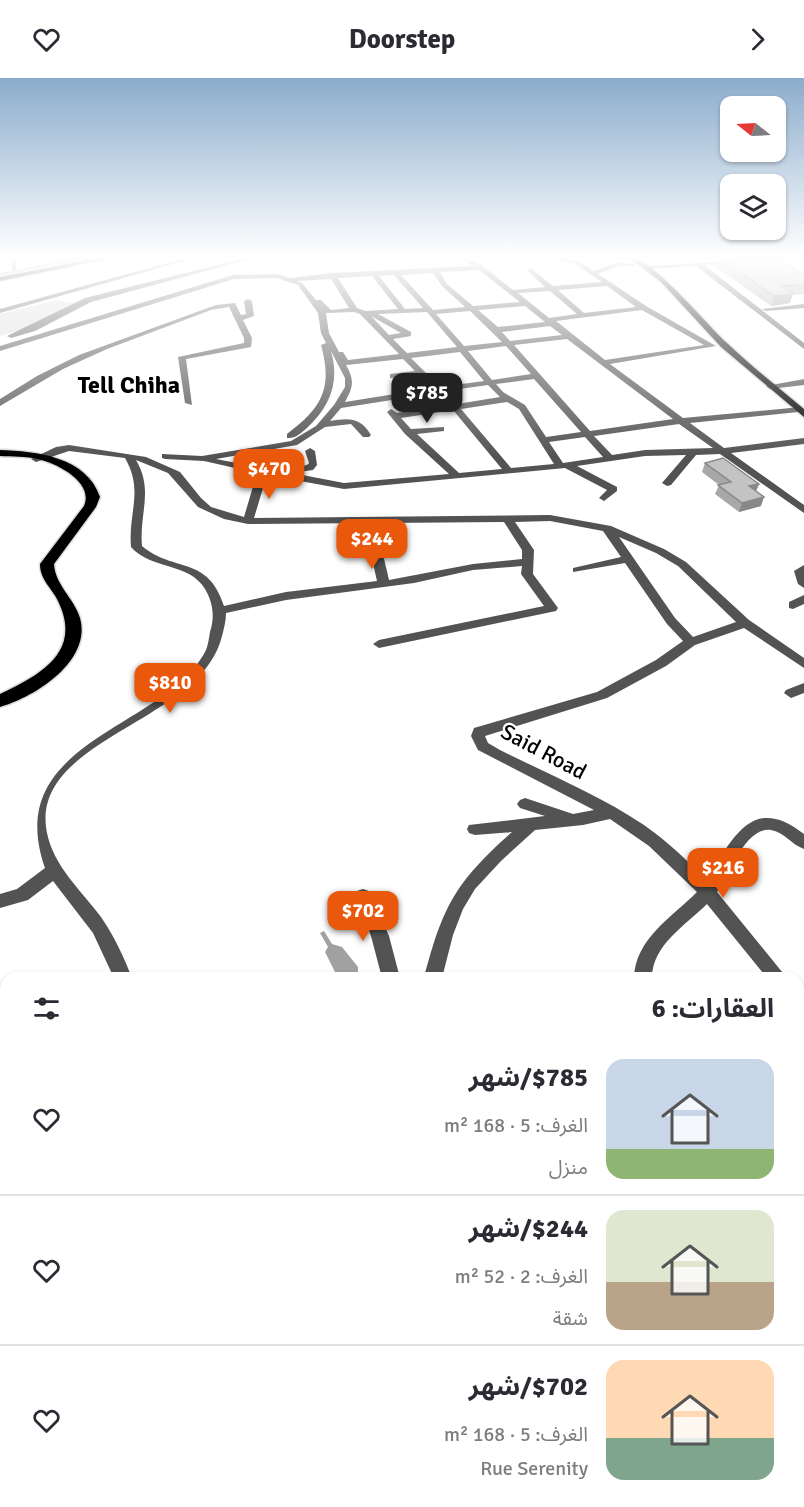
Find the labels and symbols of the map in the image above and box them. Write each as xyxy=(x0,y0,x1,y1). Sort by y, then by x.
north arrow xyxy=(720,96,786,162)
district label: Tell Chiha xyxy=(78,370,180,400)
pin: $785 xyxy=(391,373,463,424)
pin: $470 xyxy=(233,449,305,500)
pin: $244 xyxy=(336,519,408,570)
pin: $810 xyxy=(134,663,206,714)
street label: Said Road xyxy=(496,718,591,785)
pin: $216 xyxy=(687,848,759,899)
pin: $702 xyxy=(327,891,399,942)

